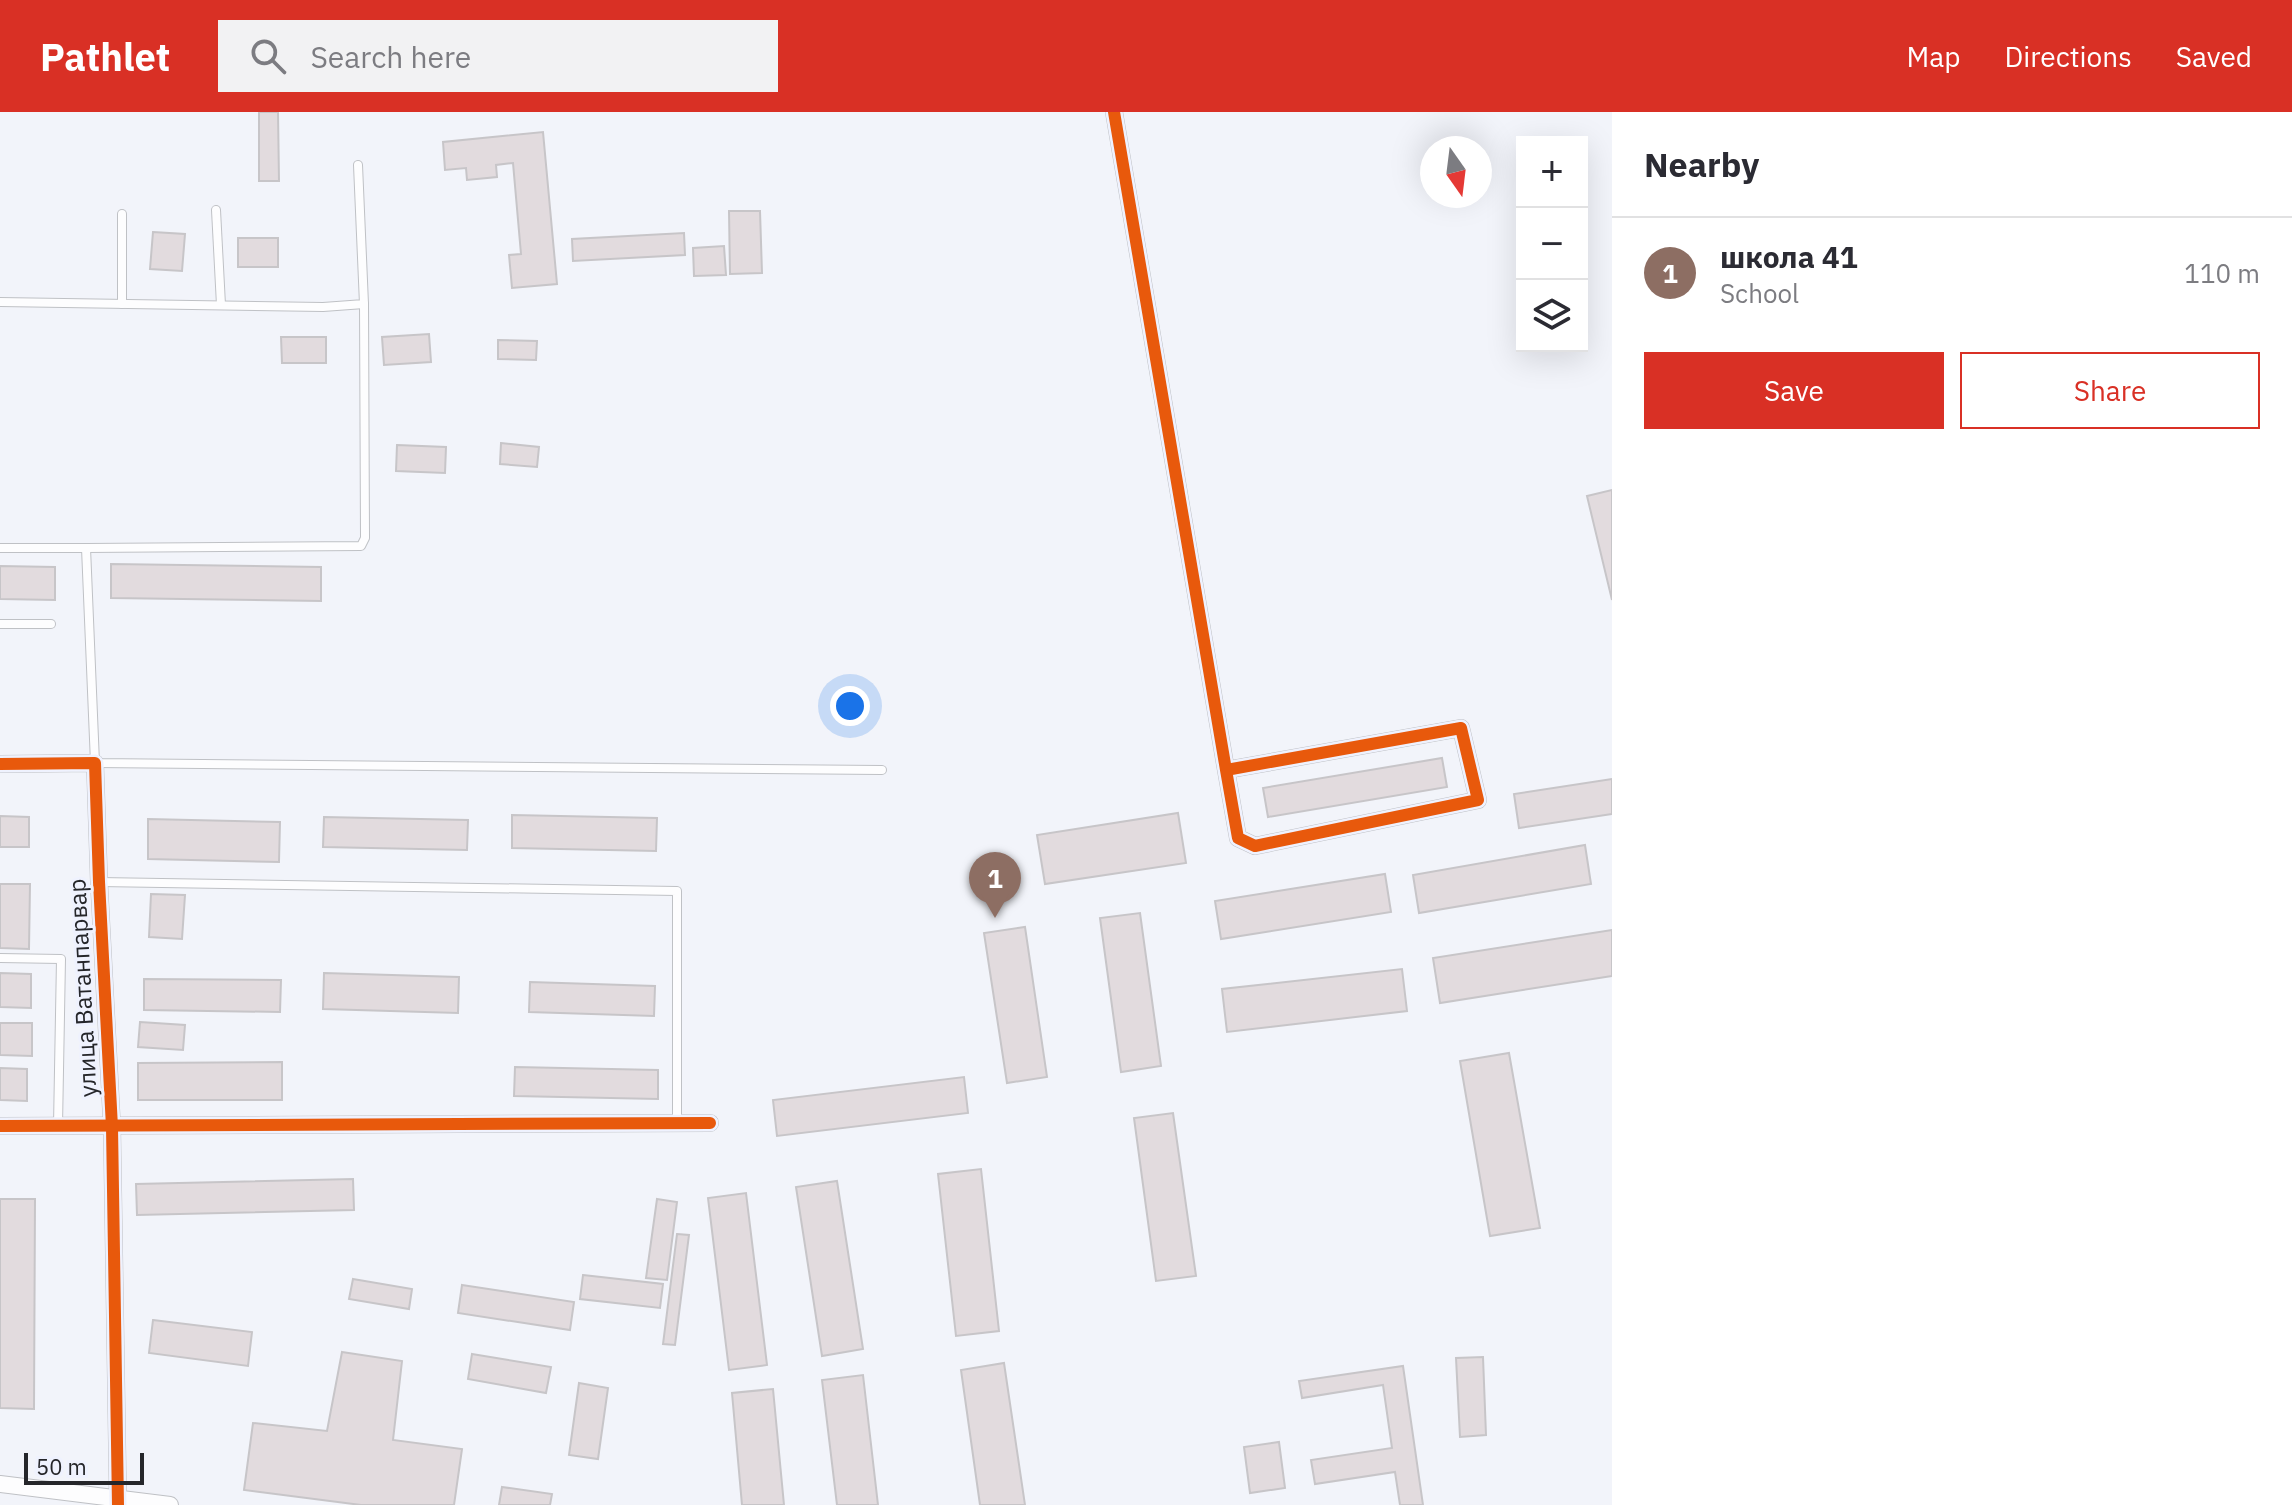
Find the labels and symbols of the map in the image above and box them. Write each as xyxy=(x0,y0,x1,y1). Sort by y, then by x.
north arrow xyxy=(1420,136,1492,208)
your location xyxy=(830,686,870,726)
pin: 1 xyxy=(969,852,1021,918)
street label: улица Ватанпарвар xyxy=(60,878,104,1098)
scale bar xyxy=(24,1449,144,1485)

